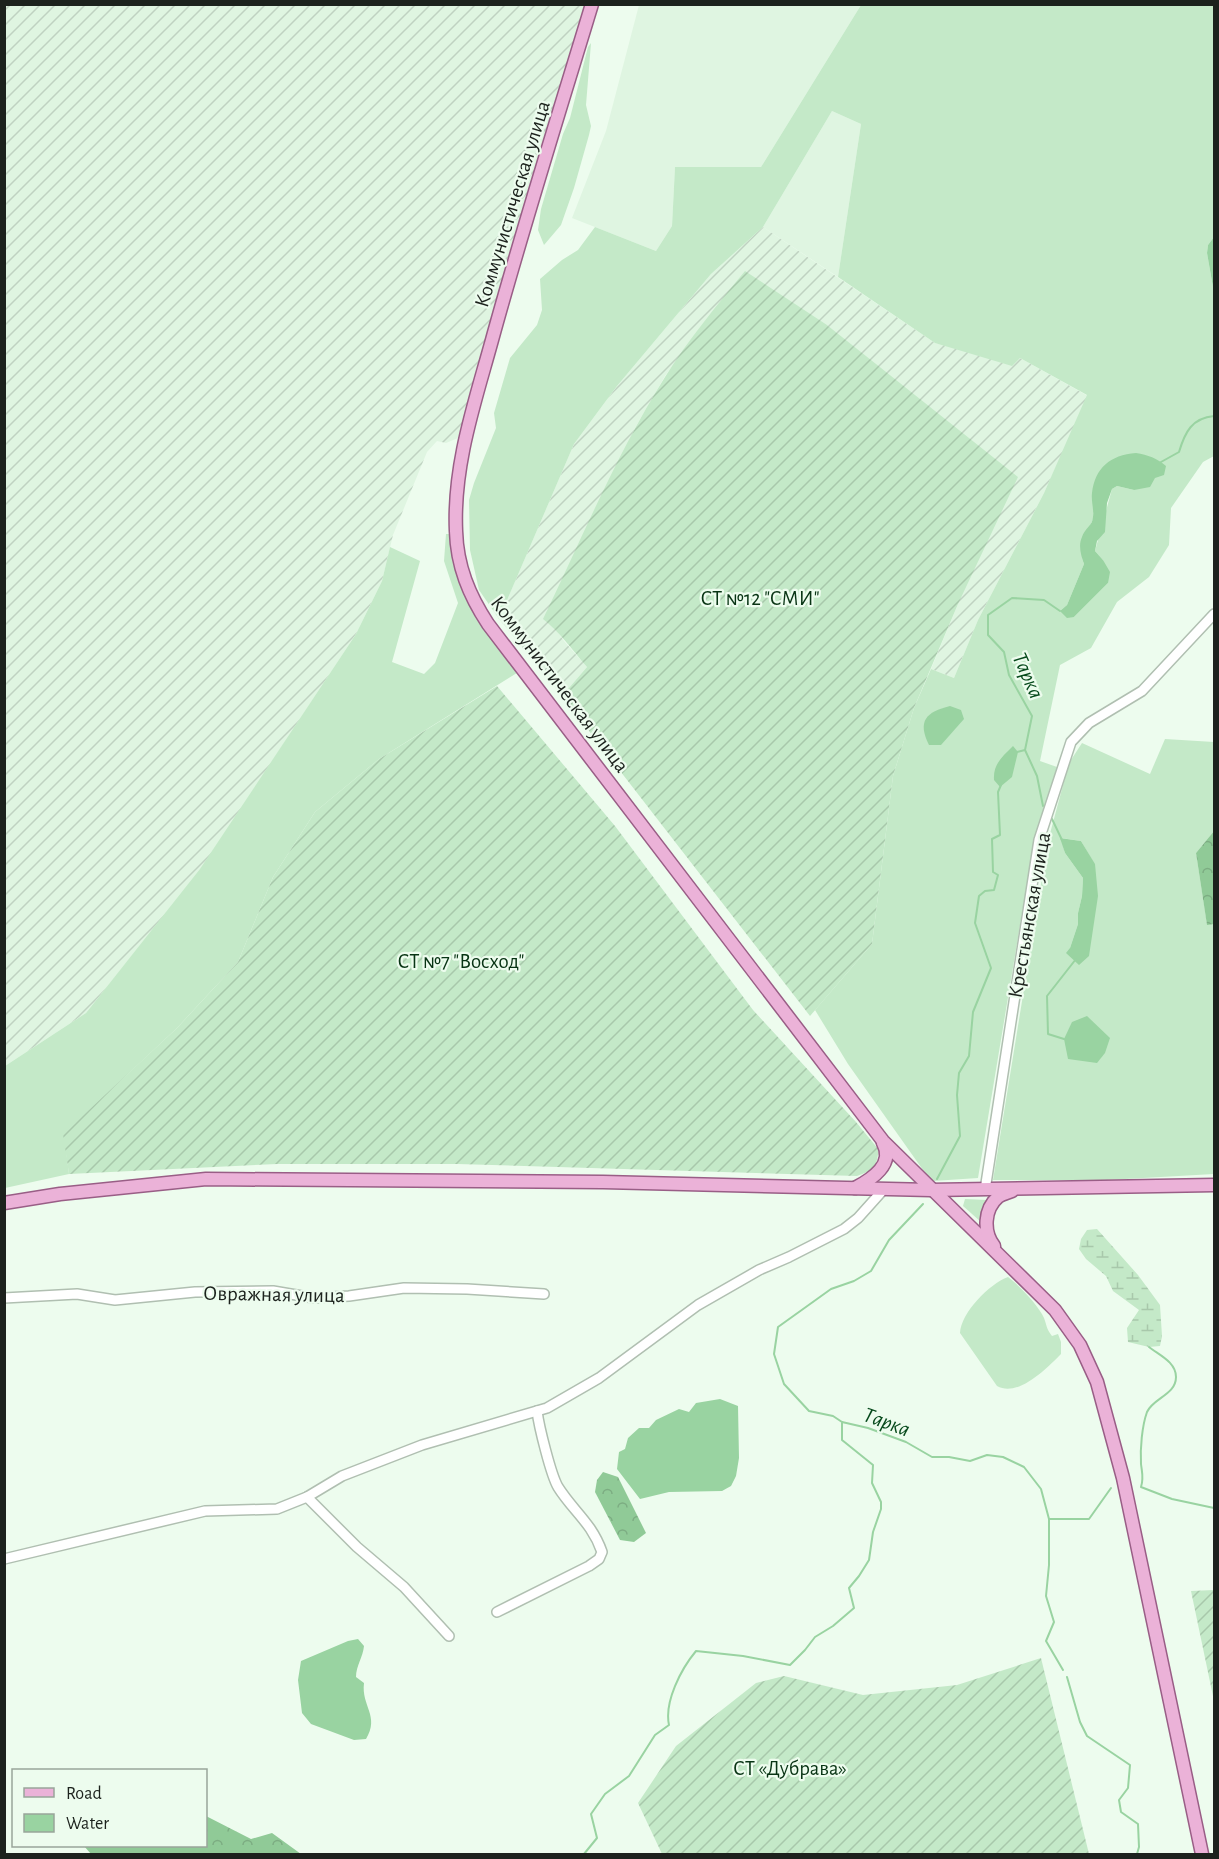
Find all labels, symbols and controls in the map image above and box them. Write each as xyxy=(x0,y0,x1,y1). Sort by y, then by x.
street label: Коммунистическая улица xyxy=(471,98,554,310)
park label: СТ №12 "СМИ" xyxy=(700,588,820,609)
street label: Коммунистическая улица xyxy=(487,592,633,777)
water label: Тарка xyxy=(1007,649,1048,702)
street label: Крестьянская улица xyxy=(1005,830,1054,1000)
park label: СТ №7 "Восход" xyxy=(398,951,524,972)
street label: Овражная улица xyxy=(203,1283,345,1306)
water label: Тарка xyxy=(860,1403,913,1441)
park label: СТ «Дубрава» xyxy=(733,1758,847,1779)
legend xyxy=(12,1769,207,1847)
text: Road xyxy=(66,1785,102,1803)
text: Water xyxy=(66,1815,109,1833)

